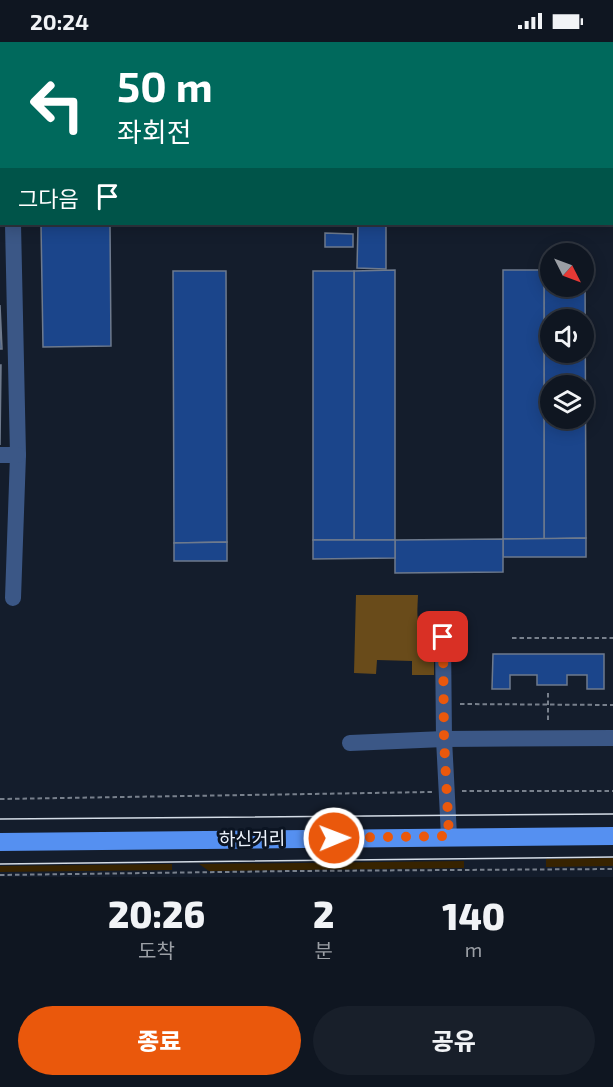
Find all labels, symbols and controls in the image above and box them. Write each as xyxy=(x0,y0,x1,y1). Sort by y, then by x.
text: 20:24 xyxy=(30,8,89,34)
text: 50 m xyxy=(117,60,213,110)
icon: left xyxy=(18,66,96,144)
text: 좌회전 xyxy=(117,115,192,147)
icon: arrive xyxy=(91,180,124,213)
text: 그다음 xyxy=(18,185,79,211)
north arrow xyxy=(540,243,594,297)
map controls xyxy=(540,243,594,429)
button: sound xyxy=(540,309,594,363)
button: layers xyxy=(540,375,594,429)
pin xyxy=(417,611,468,662)
icon: arrive xyxy=(426,620,459,653)
position arrow xyxy=(302,806,366,870)
street label: 하신거리 xyxy=(219,826,285,850)
text: 20:26 xyxy=(108,892,205,935)
text: 2 xyxy=(313,892,334,935)
text: 140 xyxy=(442,894,505,937)
text: m xyxy=(465,937,482,961)
text: 도착 xyxy=(138,938,175,962)
text: 분 xyxy=(314,938,333,962)
button: 종료 xyxy=(18,1006,301,1075)
button: 공유 xyxy=(313,1006,595,1075)

